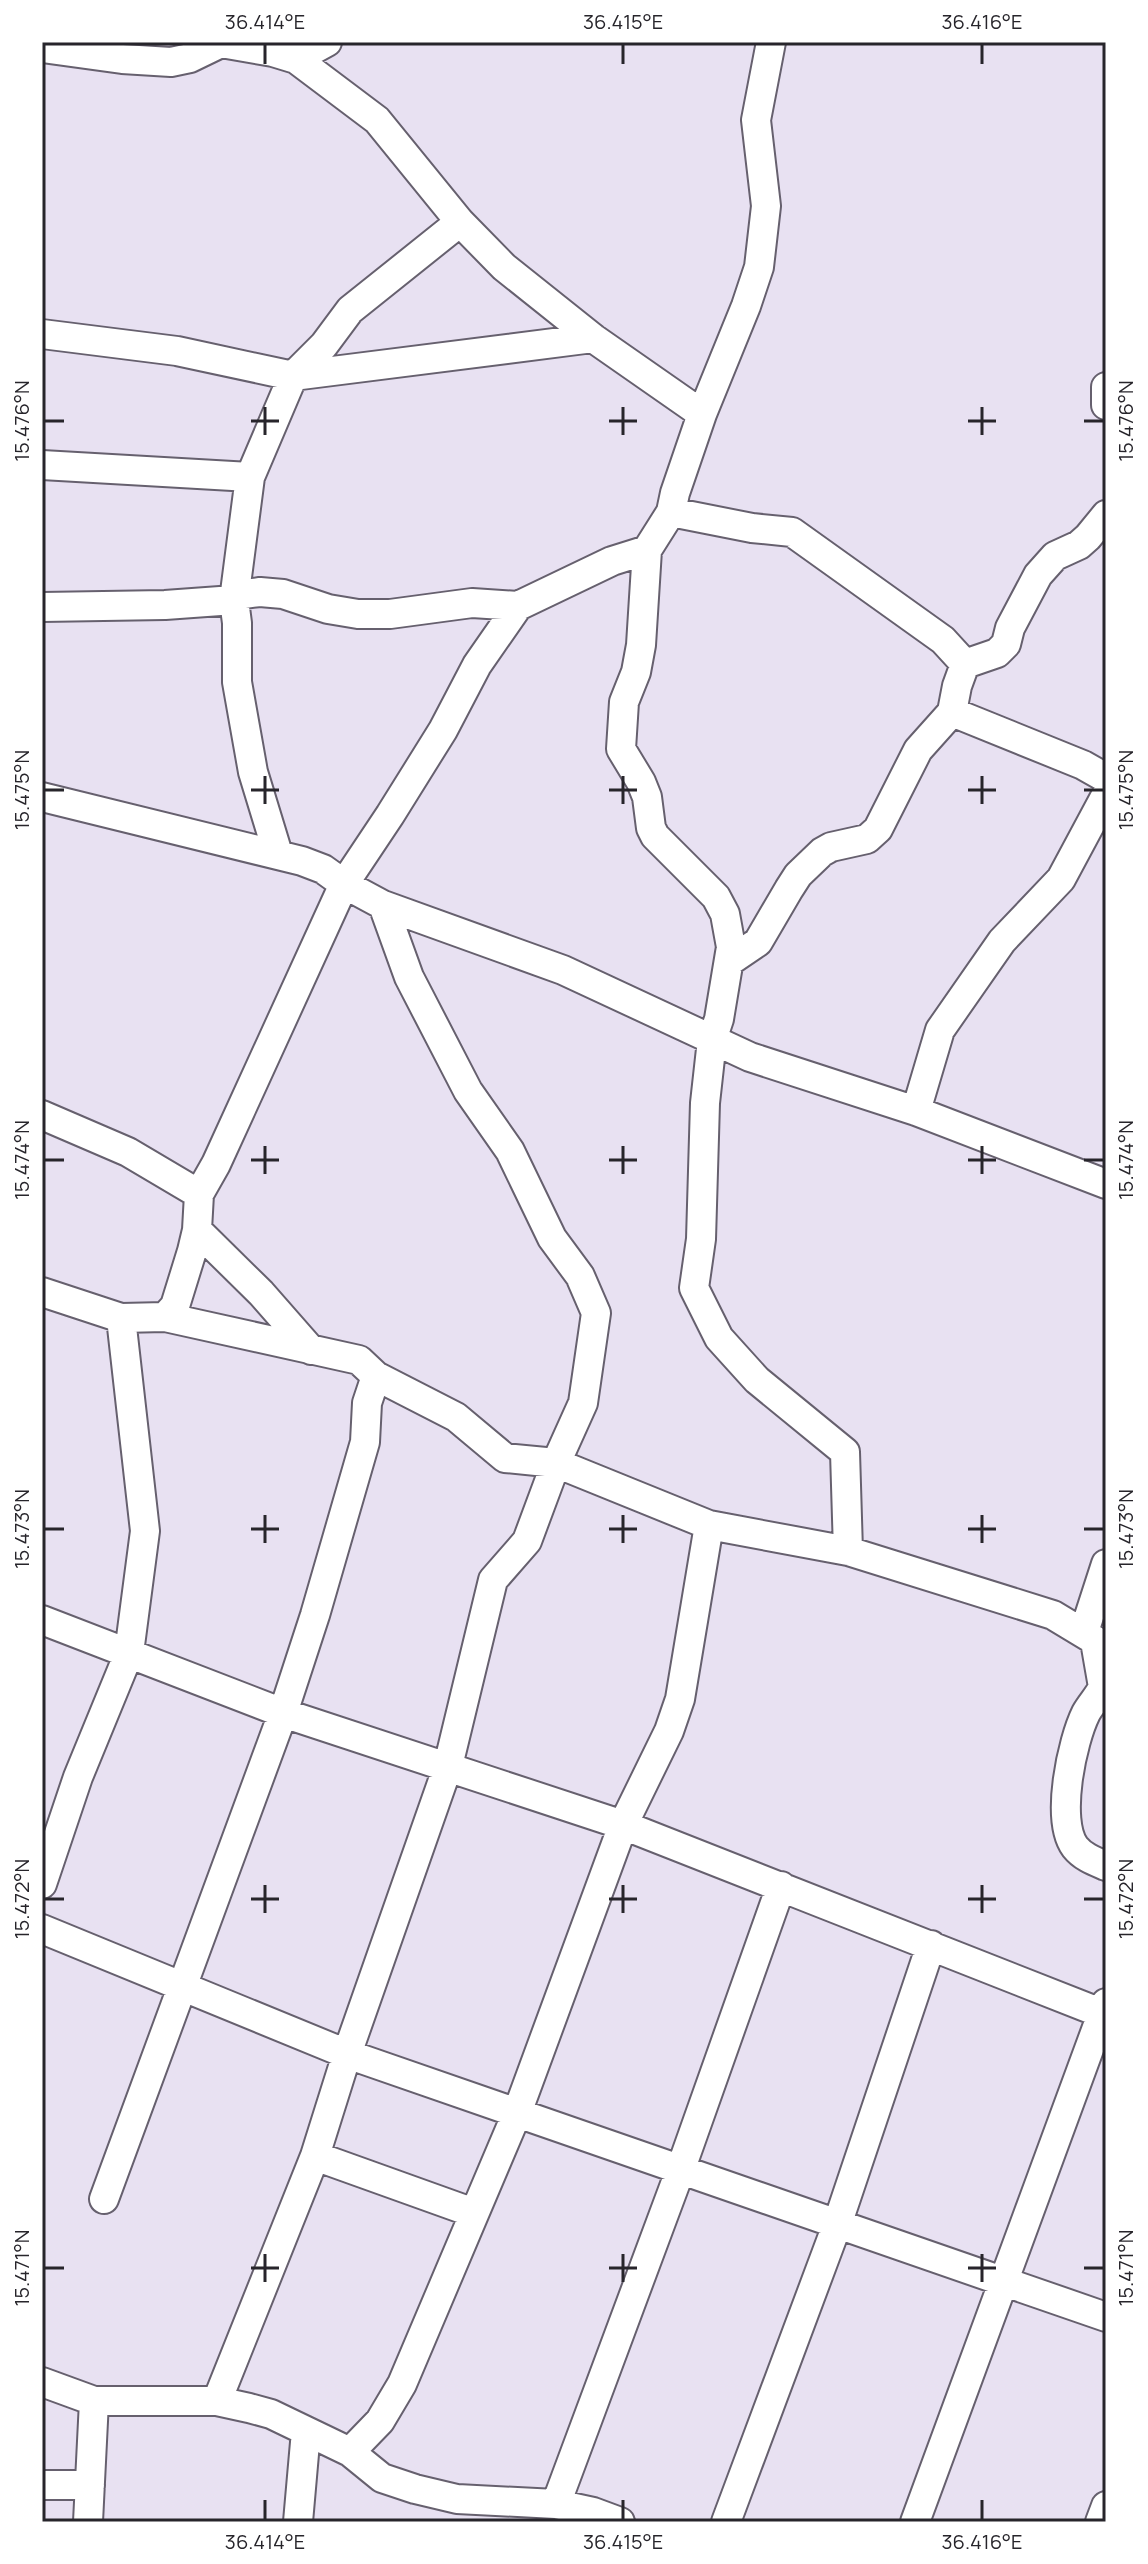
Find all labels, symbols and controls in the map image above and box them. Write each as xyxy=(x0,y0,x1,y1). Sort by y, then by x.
text: 36.414°E xyxy=(225,8,305,35)
text: 36.415°E xyxy=(583,8,663,35)
text: 36.416°E xyxy=(942,8,1022,35)
text: 15.476°N xyxy=(8,380,35,462)
text: 15.476°N xyxy=(1112,380,1139,462)
text: 15.475°N xyxy=(8,750,35,830)
text: 15.475°N xyxy=(1112,750,1139,830)
text: 15.474°N xyxy=(8,1120,35,1200)
text: 15.474°N xyxy=(1112,1120,1139,1200)
text: 15.473°N xyxy=(8,1489,35,1569)
text: 15.473°N xyxy=(1112,1489,1139,1569)
text: 15.472°N xyxy=(8,1859,35,1939)
text: 15.472°N xyxy=(1112,1859,1139,1939)
text: 15.471°N xyxy=(8,2230,35,2306)
text: 15.471°N xyxy=(1112,2230,1139,2306)
text: 36.414°E xyxy=(225,2528,305,2555)
text: 36.415°E xyxy=(583,2528,663,2555)
text: 36.416°E xyxy=(942,2528,1022,2555)

